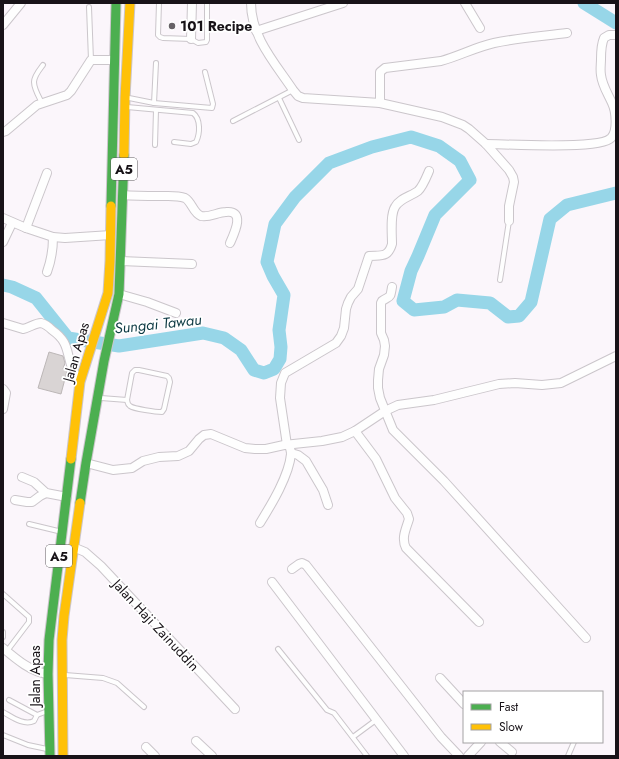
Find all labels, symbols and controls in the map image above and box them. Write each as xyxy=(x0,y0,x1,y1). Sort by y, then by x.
place label: 101 Recipe xyxy=(180,16,252,36)
marker: 101 Recipe xyxy=(167,21,177,31)
road number: A5 xyxy=(111,158,137,180)
water label: Sungai Tawau xyxy=(113,308,203,340)
street label: Jalan Apas xyxy=(57,319,94,386)
road number: A5 xyxy=(46,545,72,567)
street label: Jalan Haji Zainuddin xyxy=(107,573,204,675)
street label: Jalan Apas xyxy=(25,645,45,709)
legend xyxy=(463,691,603,743)
text: Fast xyxy=(499,698,518,716)
text: Slow xyxy=(499,718,524,736)

